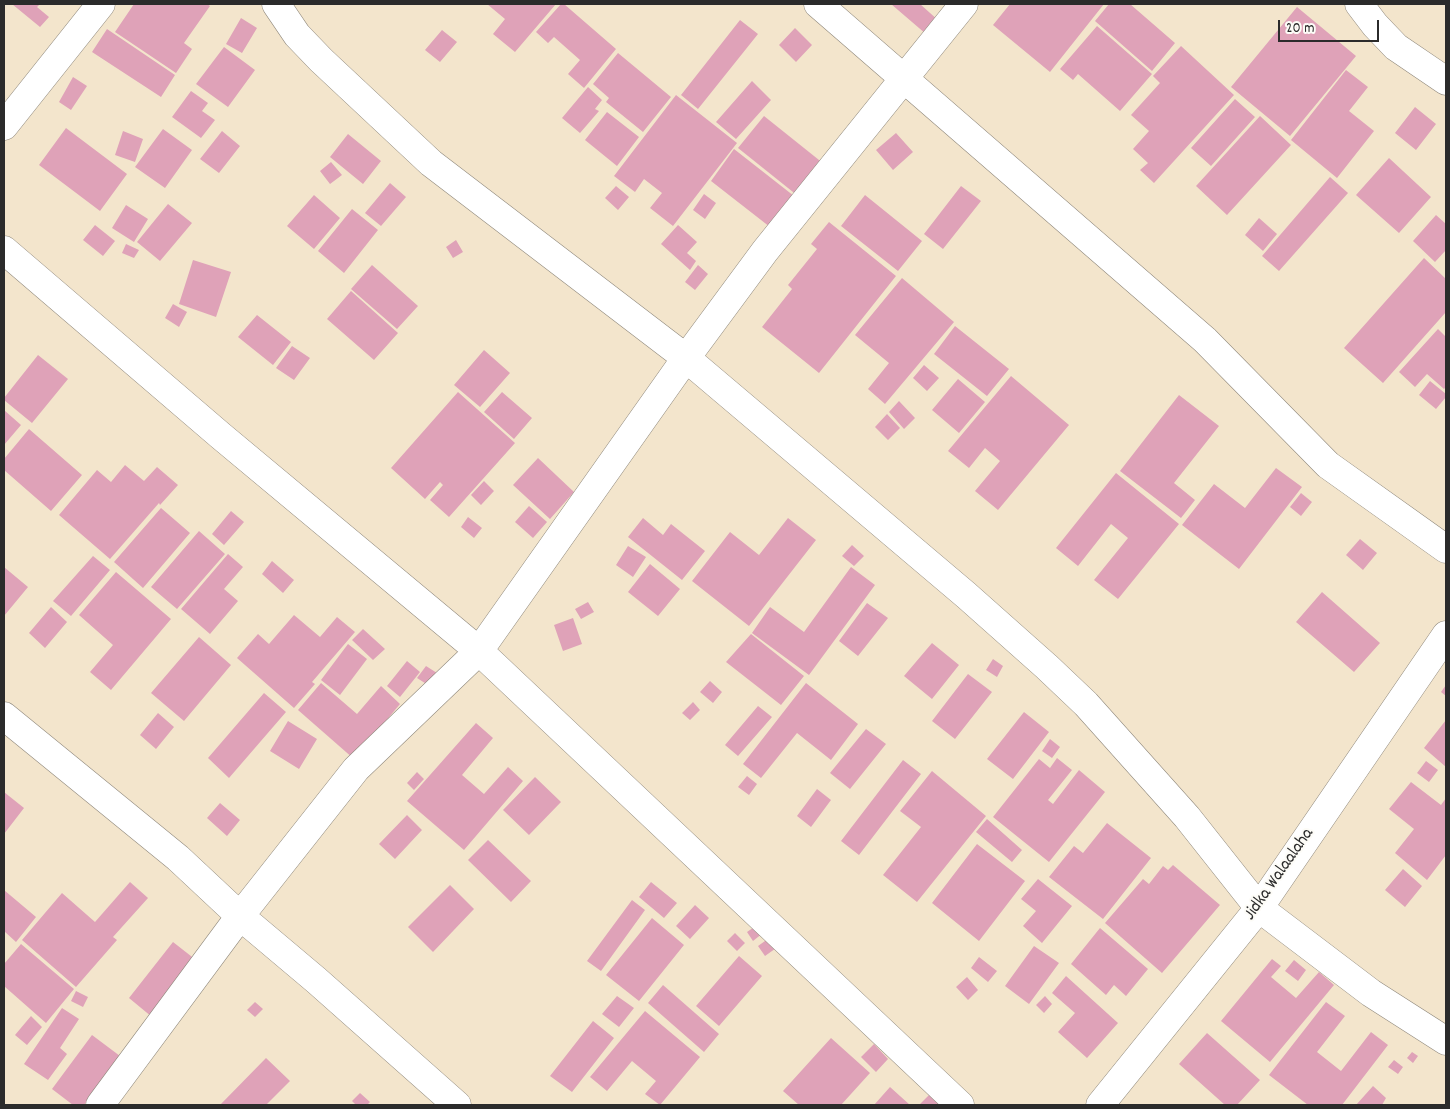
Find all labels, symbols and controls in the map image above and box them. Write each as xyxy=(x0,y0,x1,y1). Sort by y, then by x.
scale bar xyxy=(1280,10,1381,42)
text: 20 m xyxy=(1286,18,1314,40)
street label: Jidka Walaalaha xyxy=(1240,825,1320,925)

